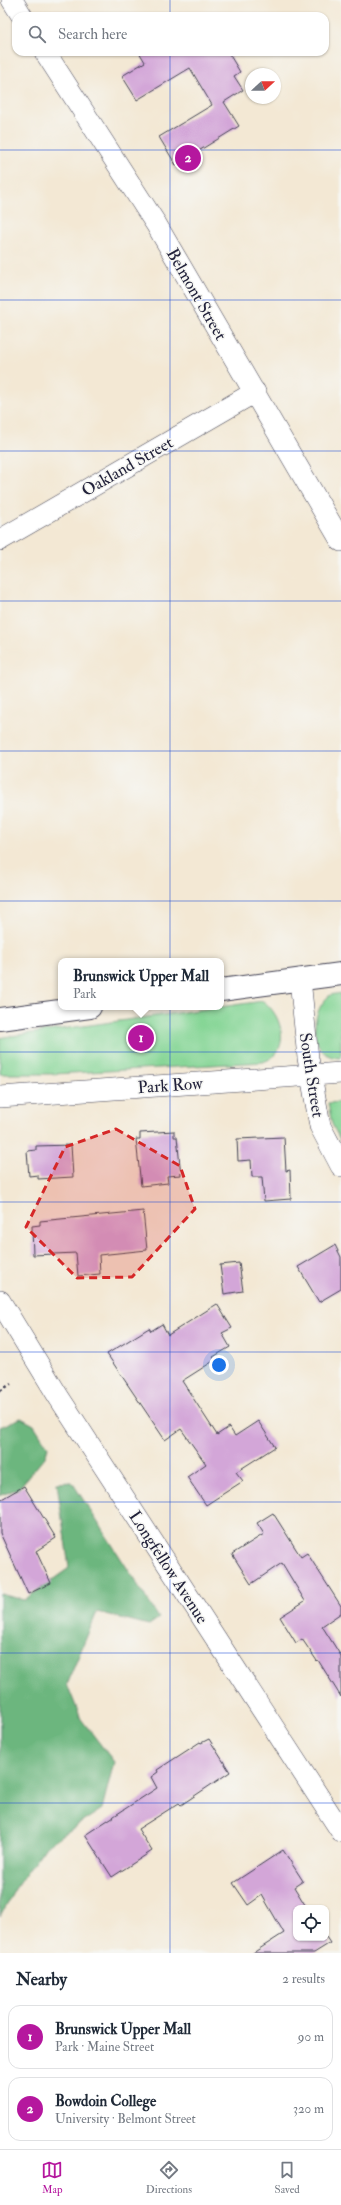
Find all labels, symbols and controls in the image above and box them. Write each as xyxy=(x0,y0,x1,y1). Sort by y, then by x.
search box xyxy=(12,12,329,56)
icon: search xyxy=(26,23,48,45)
text: Search here xyxy=(58,25,127,44)
north arrow xyxy=(245,68,281,104)
pin: 2 xyxy=(175,143,201,173)
street label: Belmont Street xyxy=(162,245,232,344)
street label: Oakland Street xyxy=(78,432,177,501)
popup xyxy=(58,958,224,1010)
text: Brunswick Upper Mall xyxy=(73,967,209,986)
text: Park xyxy=(73,986,97,1002)
pin: 1 xyxy=(128,1023,154,1053)
street label: South Street xyxy=(294,1031,329,1119)
street label: Park Row xyxy=(137,1073,204,1098)
your location xyxy=(209,1355,229,1375)
street label: Longfellow Avenue xyxy=(124,1507,213,1628)
map controls xyxy=(293,1905,329,1941)
button: locate xyxy=(293,1905,329,1941)
text: Nearby xyxy=(16,1969,67,1990)
text: 2 results xyxy=(282,1971,325,1987)
text: Brunswick Upper Mall xyxy=(55,2020,191,2039)
text: 1 xyxy=(28,2029,32,2045)
text: 90 m xyxy=(298,2029,324,2045)
text: Park · Maine Street xyxy=(55,2039,154,2055)
text: Bowdoin College xyxy=(55,2092,156,2111)
text: 2 xyxy=(27,2101,33,2117)
text: 320 m xyxy=(293,2101,324,2117)
text: University · Belmont Street xyxy=(55,2111,196,2127)
tab: Map xyxy=(41,2159,63,2196)
tab: Directions xyxy=(146,2159,192,2196)
tab: Saved xyxy=(275,2159,300,2196)

